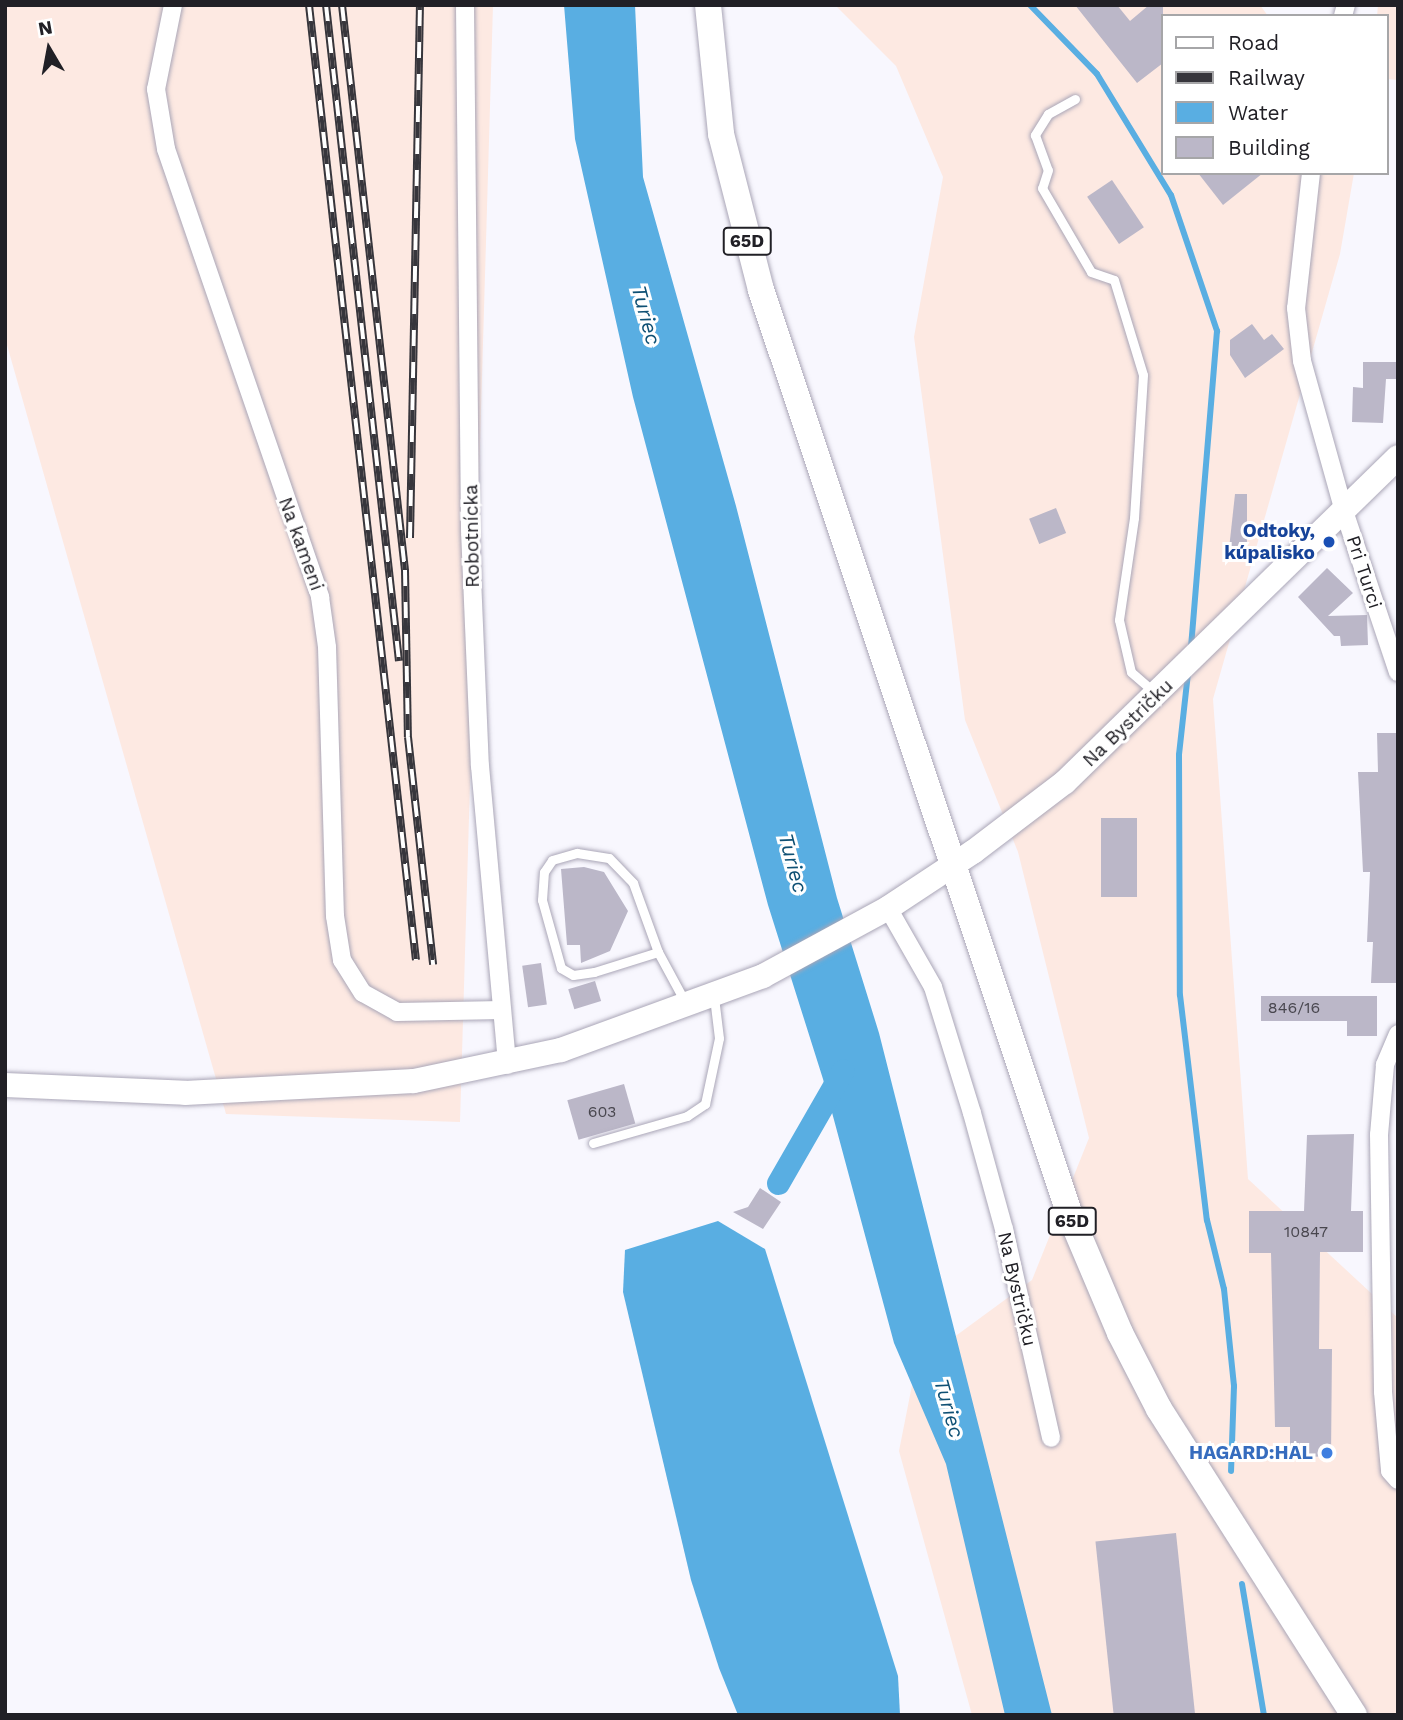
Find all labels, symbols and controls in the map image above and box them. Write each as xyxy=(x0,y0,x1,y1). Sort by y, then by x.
north arrow xyxy=(14,14,84,84)
legend xyxy=(1162,14,1389,175)
text: N xyxy=(36,15,54,40)
text: Road xyxy=(1228,30,1279,55)
text: Railway xyxy=(1228,65,1305,90)
text: Water xyxy=(1228,100,1288,125)
text: Building xyxy=(1228,135,1310,160)
road number: 65D xyxy=(722,227,772,256)
water label: Turiec xyxy=(626,283,666,347)
street label: Robotnícka xyxy=(460,484,484,588)
street label: Na kameni xyxy=(273,494,329,594)
place label: Odtoky, kúpalisko xyxy=(1224,520,1315,564)
street label: Pri Turci xyxy=(1341,532,1387,612)
marker: Odtoky, kúpalisko xyxy=(1321,534,1337,550)
street label: Na Bystričku xyxy=(1078,674,1178,772)
water label: Turiec xyxy=(773,831,813,895)
house number: 846/16 xyxy=(1268,998,1320,1018)
house number: 603 xyxy=(588,1102,616,1122)
road number: 65D xyxy=(1048,1206,1096,1236)
house number: 10847 xyxy=(1284,1222,1328,1242)
street label: Na Bystričku xyxy=(993,1229,1041,1349)
water label: Turiec xyxy=(929,1375,969,1441)
place label: HAGARD:HAL xyxy=(1189,1442,1313,1464)
marker: HAGARD:HAL xyxy=(1319,1445,1335,1461)

